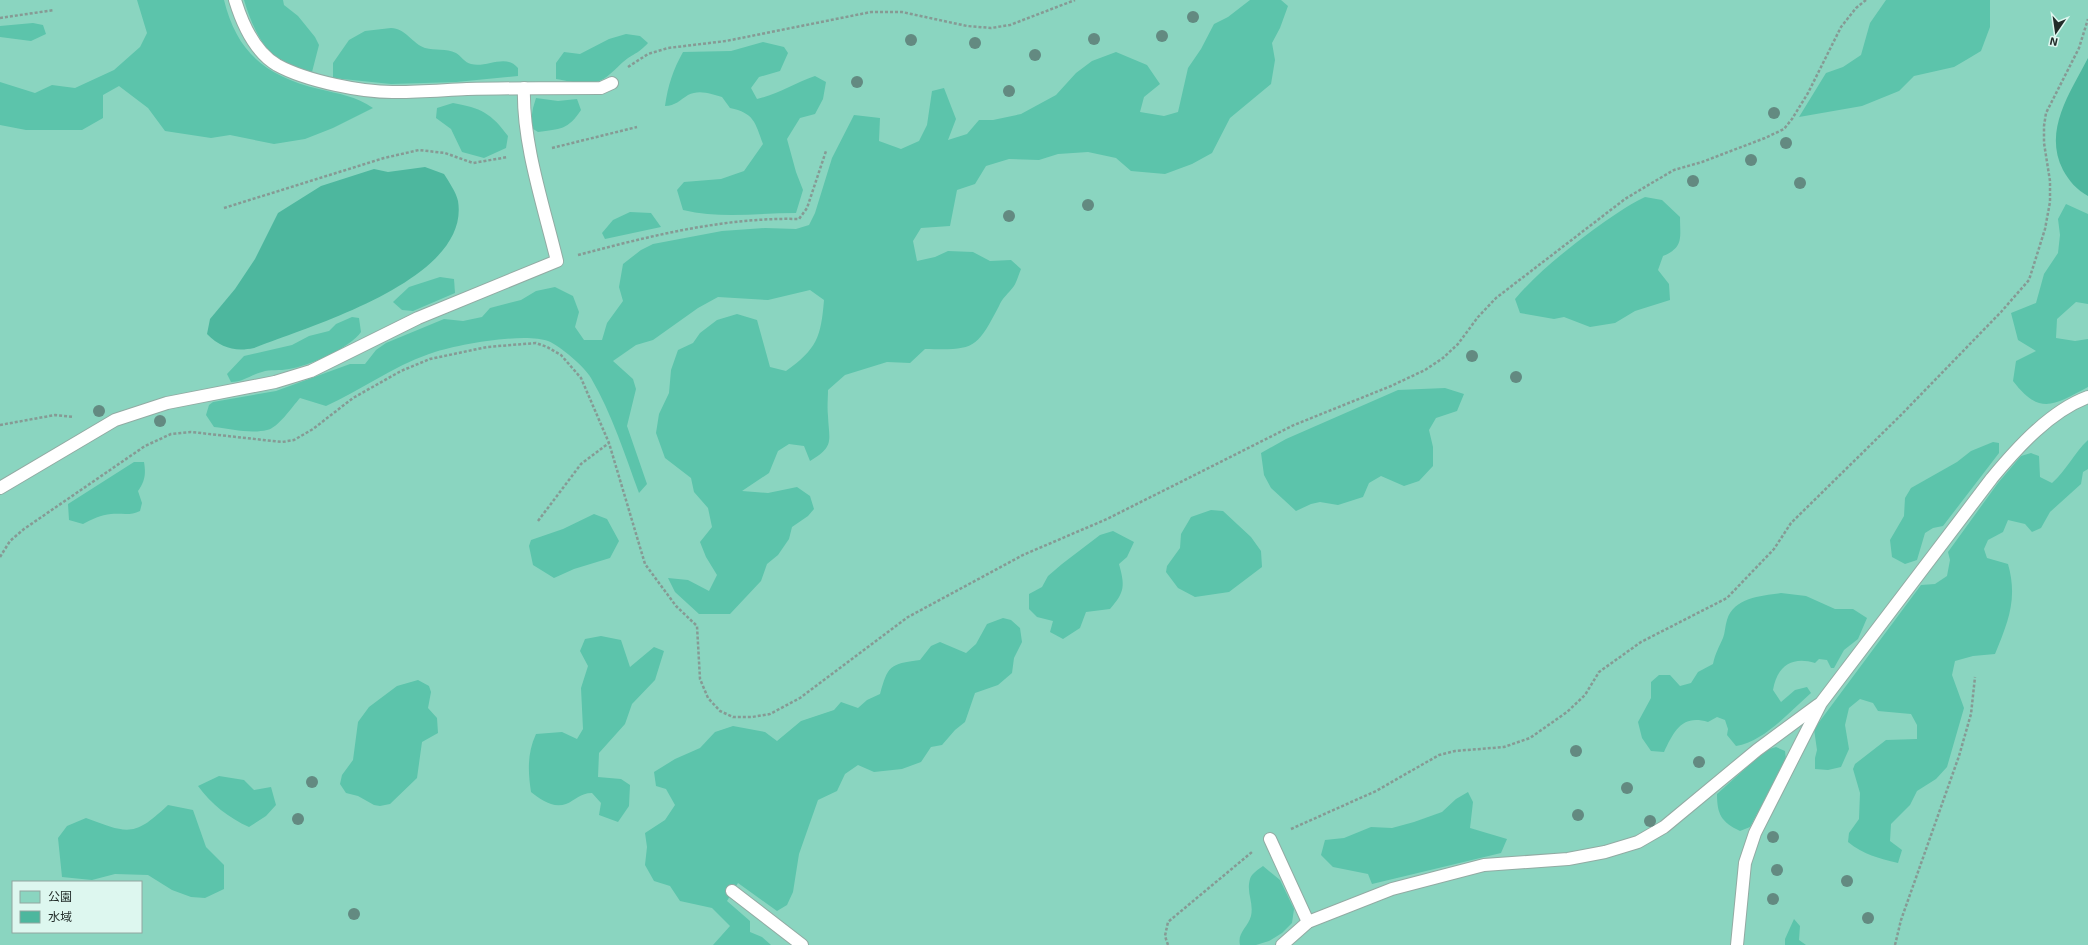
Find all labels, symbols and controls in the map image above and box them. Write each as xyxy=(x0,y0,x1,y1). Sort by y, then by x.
north arrow xyxy=(2036,12,2076,52)
text: N xyxy=(2048,35,2059,49)
legend xyxy=(12,881,142,933)
text: 公園 xyxy=(48,889,72,903)
text: 水域 xyxy=(48,909,72,923)

